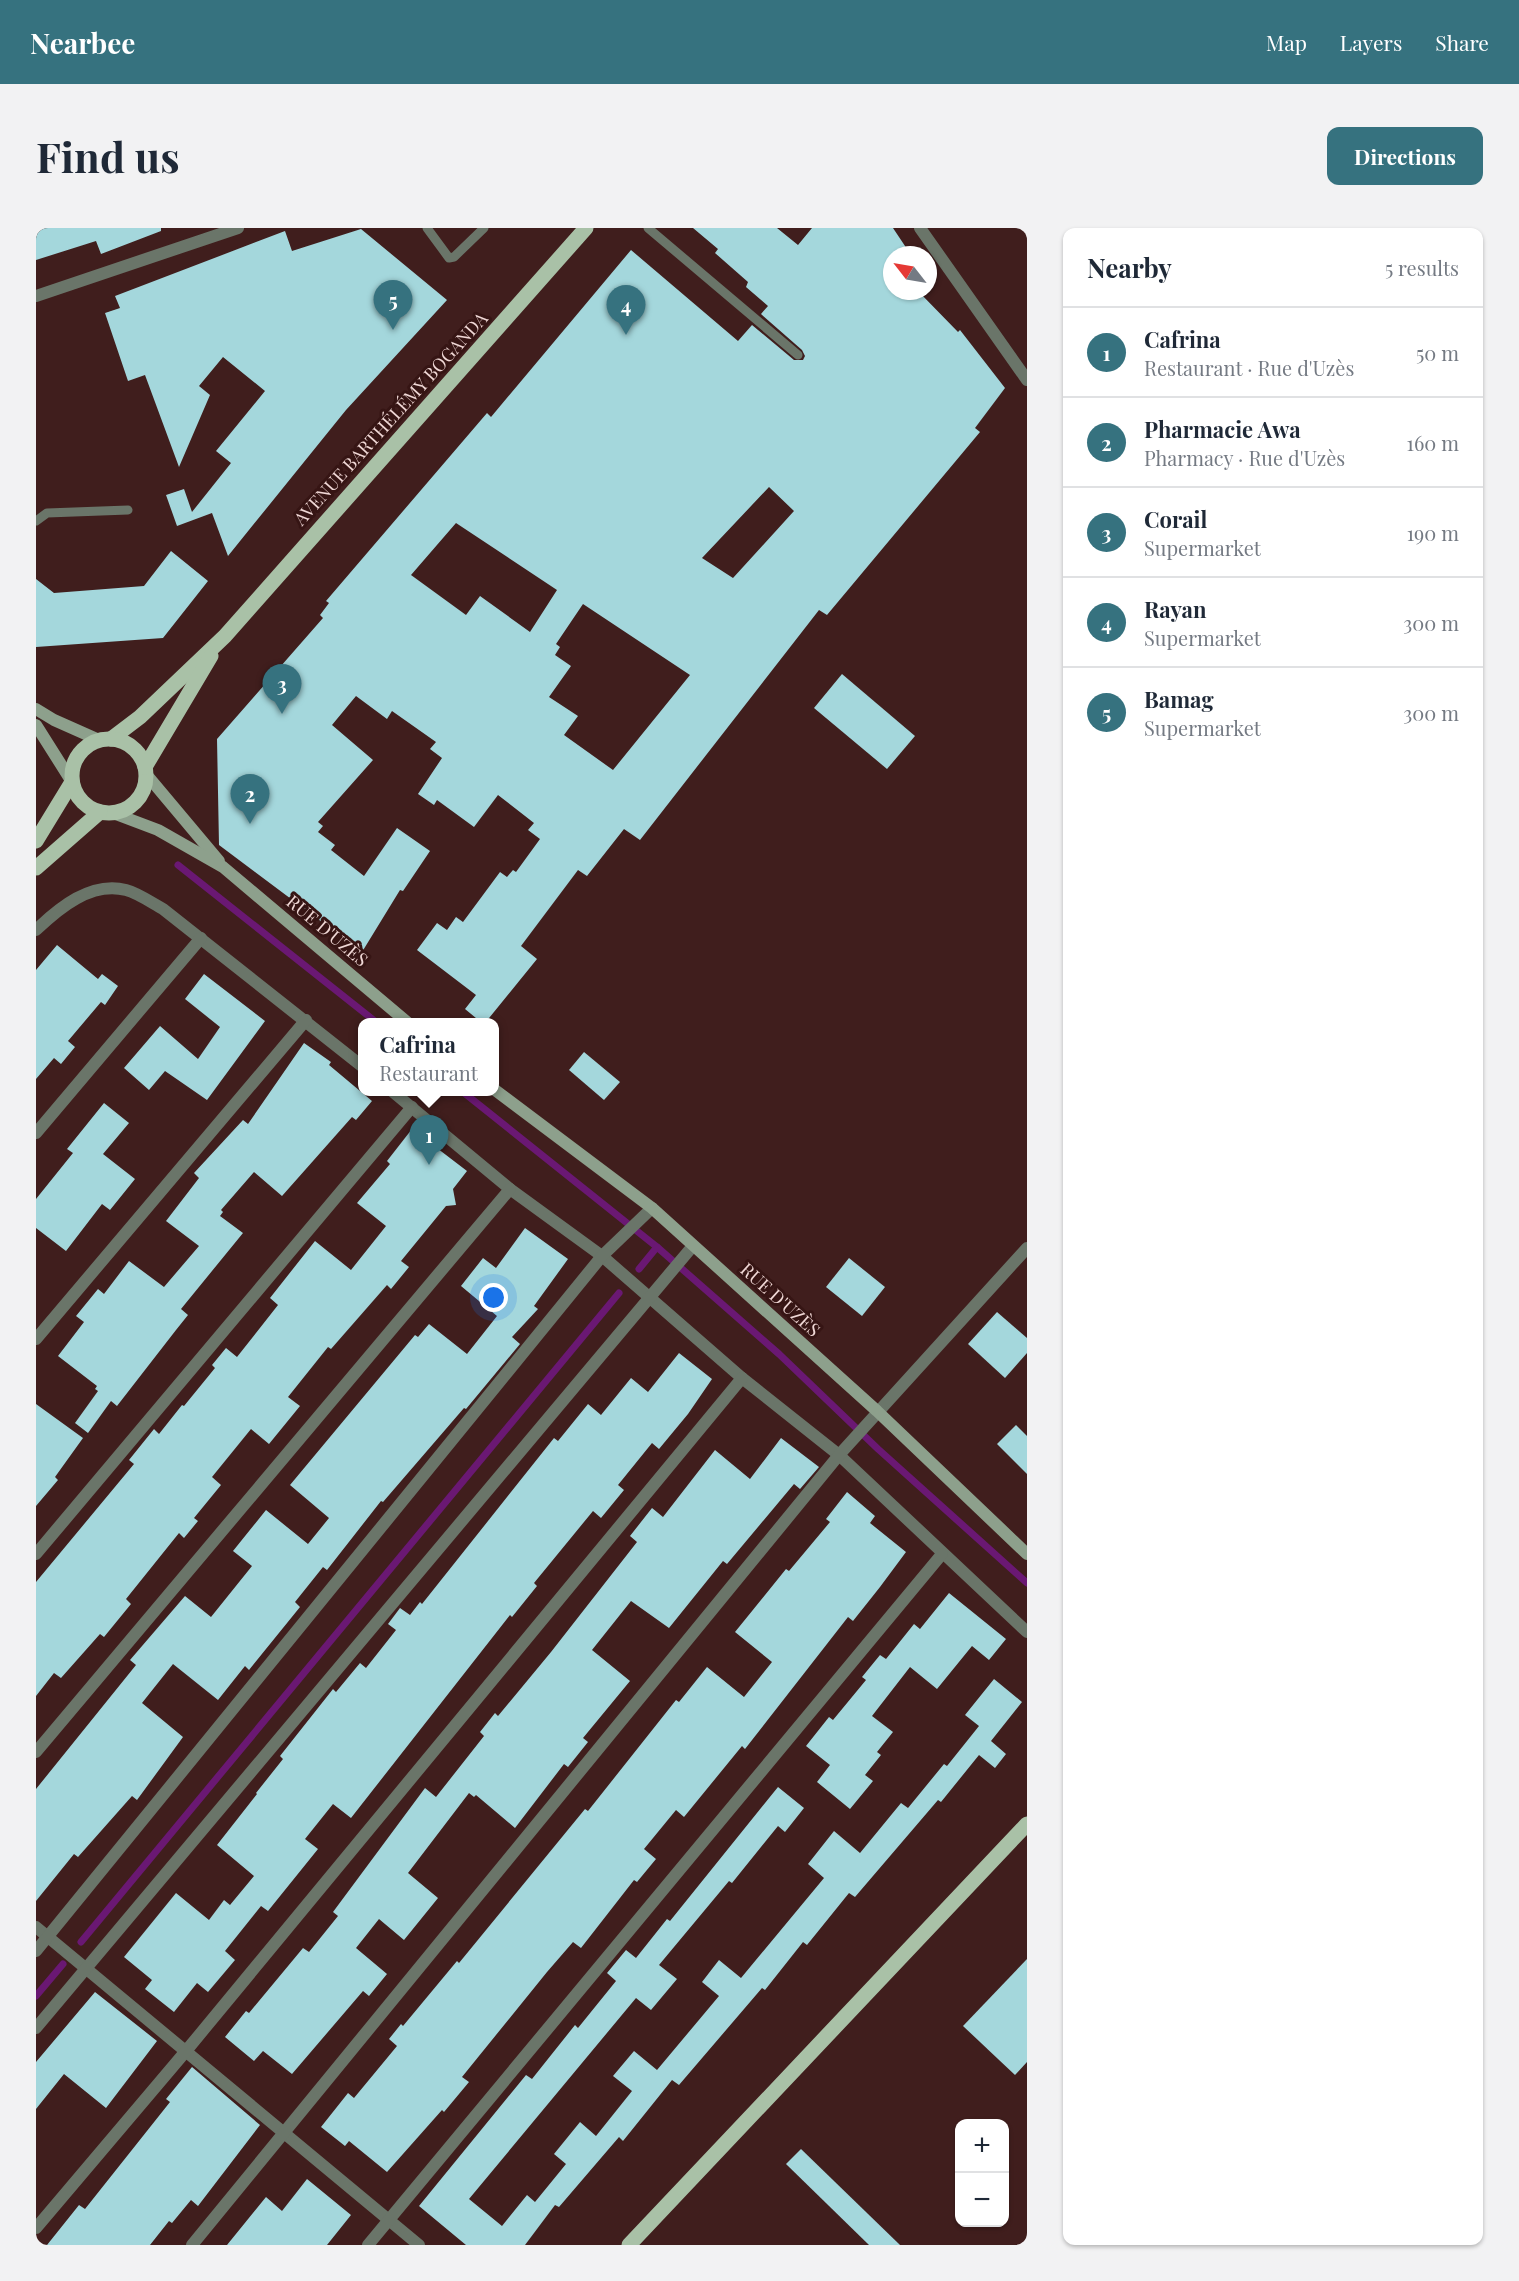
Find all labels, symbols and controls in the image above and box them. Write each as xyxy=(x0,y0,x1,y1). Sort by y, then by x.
text: Nearbee xyxy=(30,24,135,61)
text: Map xyxy=(1266,28,1307,56)
text: Layers xyxy=(1340,28,1402,56)
text: Share xyxy=(1435,28,1489,56)
button: Directions xyxy=(1327,127,1483,185)
text: Find us xyxy=(36,128,180,184)
north arrow xyxy=(883,246,937,300)
text: Nearby xyxy=(1087,250,1172,285)
text: 5 results xyxy=(1385,254,1459,281)
pin: 5 xyxy=(374,280,412,330)
pin: 4 xyxy=(606,285,646,335)
street label: AVENUE BARTHÉLÉMY BOGANDA xyxy=(287,306,493,531)
text: Cafrina xyxy=(1144,324,1221,354)
text: 1 xyxy=(1103,339,1110,366)
text: 50 m xyxy=(1416,339,1459,366)
text: Restaurant · Rue d'Uzès xyxy=(1144,354,1354,381)
text: Pharmacie Awa xyxy=(1144,414,1301,444)
text: 2 xyxy=(1101,429,1112,456)
text: 160 m xyxy=(1407,429,1459,456)
text: Pharmacy · Rue d'Uzès xyxy=(1144,444,1345,471)
text: Corail xyxy=(1144,504,1207,534)
text: 3 xyxy=(1102,519,1111,546)
text: 190 m xyxy=(1407,519,1459,546)
text: Supermarket xyxy=(1144,534,1261,561)
text: Rayan xyxy=(1144,594,1207,624)
text: 4 xyxy=(1101,609,1112,636)
text: 300 m xyxy=(1403,609,1459,636)
text: Supermarket xyxy=(1144,624,1261,651)
pin: 3 xyxy=(262,664,302,714)
text: Bamag xyxy=(1144,684,1214,714)
text: 5 xyxy=(1102,699,1111,726)
text: 300 m xyxy=(1403,699,1459,726)
text: Supermarket xyxy=(1144,714,1261,741)
pin: 2 xyxy=(230,774,270,824)
street label: RUE D'UZÈS xyxy=(282,889,373,971)
popup xyxy=(358,1018,499,1096)
text: Cafrina xyxy=(379,1029,456,1059)
text: Restaurant xyxy=(379,1059,478,1086)
pin: 1 xyxy=(410,1116,448,1165)
street label: RUE D'UZÈS xyxy=(736,1257,826,1341)
your location xyxy=(479,1283,508,1312)
map controls xyxy=(955,2119,1009,2227)
button: + xyxy=(955,2119,1009,2173)
button: − xyxy=(955,2173,1009,2227)

